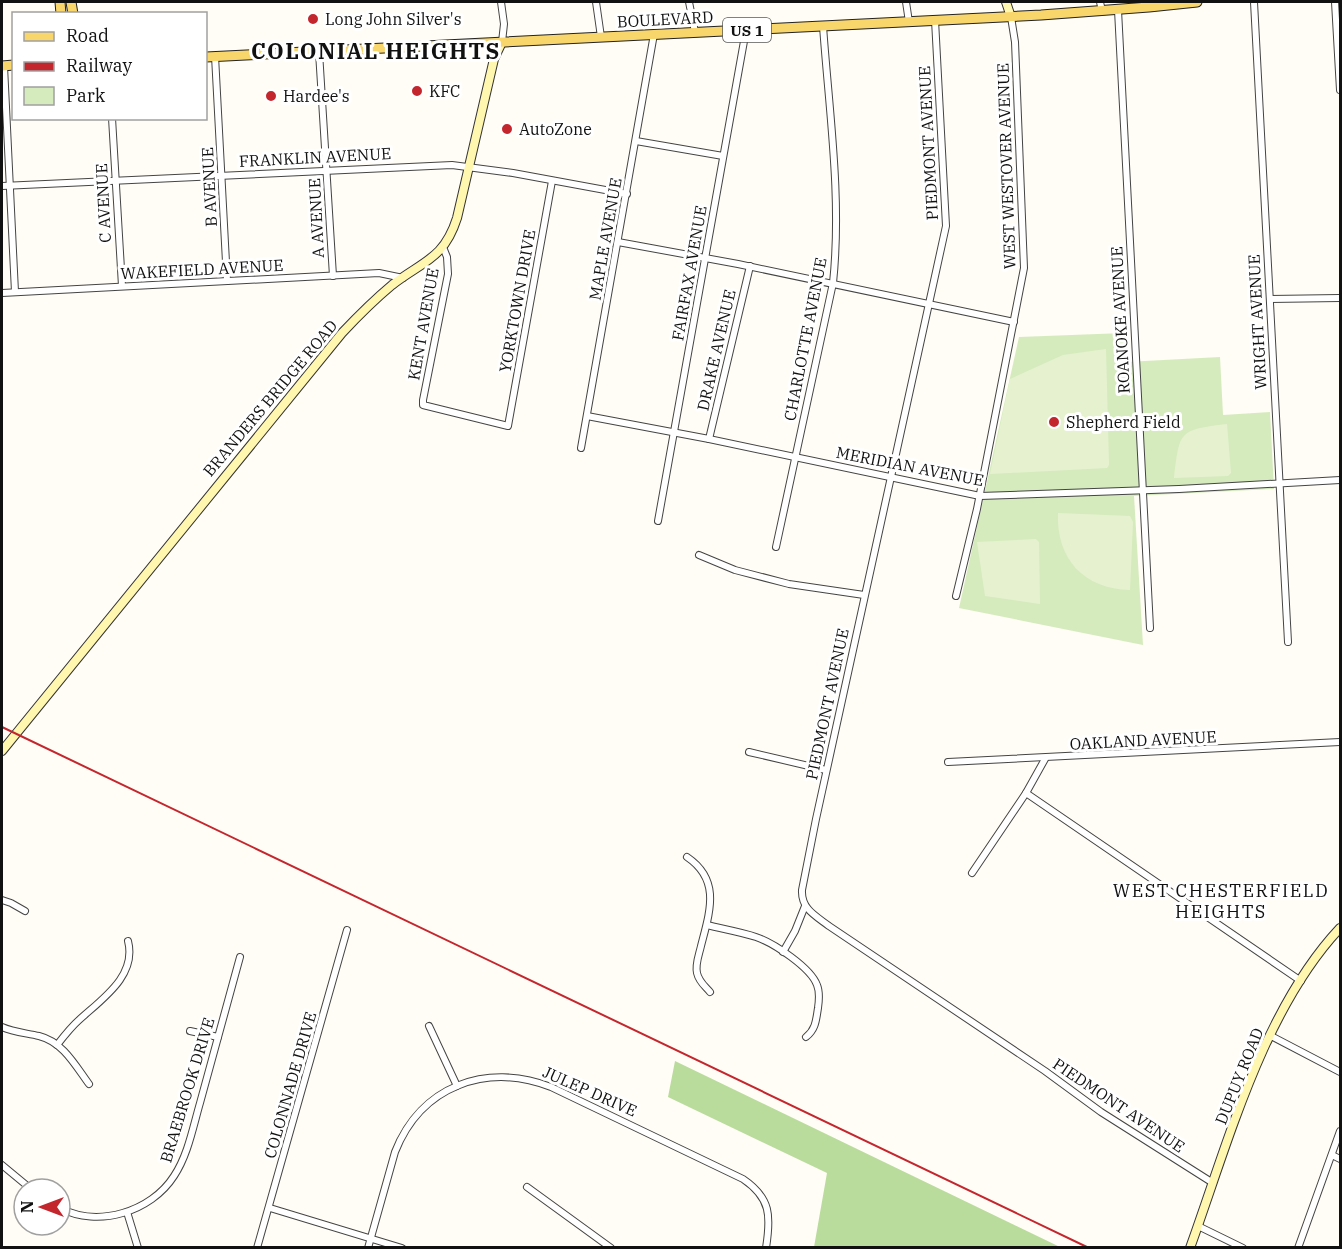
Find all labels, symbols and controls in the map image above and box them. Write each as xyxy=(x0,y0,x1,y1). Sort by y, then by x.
street label: BOULEVARD xyxy=(616,6,714,32)
place label: Long John Silver's xyxy=(325,9,461,29)
legend xyxy=(12,12,207,120)
marker: Long John Silver's xyxy=(306,12,320,26)
road number: US 1 xyxy=(723,18,771,42)
text: Road xyxy=(66,24,109,47)
district label: COLONIAL HEIGHTS xyxy=(251,36,501,65)
text: Railway xyxy=(66,54,132,77)
street label: WEST WESTOVER AVENUE xyxy=(992,63,1020,269)
street label: PIEDMONT AVENUE xyxy=(914,65,942,221)
place label: KFC xyxy=(429,81,460,101)
text: Park xyxy=(66,84,106,107)
marker: KFC xyxy=(410,84,424,98)
place label: Hardee's xyxy=(283,86,350,106)
marker: Hardee's xyxy=(264,89,278,103)
place label: AutoZone xyxy=(519,119,592,139)
marker: AutoZone xyxy=(500,122,514,136)
street label: FRANKLIN AVENUE xyxy=(238,143,392,171)
street label: B AVENUE xyxy=(197,147,221,227)
street label: C AVENUE xyxy=(91,163,115,243)
street label: MAPLE AVENUE xyxy=(584,176,626,302)
street label: A AVENUE xyxy=(304,177,328,259)
street label: FAIRFAX AVENUE xyxy=(667,204,711,342)
street label: YORKTOWN DRIVE xyxy=(495,228,539,374)
street label: ROANOKE AVENUE xyxy=(1106,246,1134,394)
street label: WRIGHT AVENUE xyxy=(1243,254,1271,390)
street label: WAKEFIELD AVENUE xyxy=(120,255,284,283)
street label: CHARLOTTE AVENUE xyxy=(779,256,831,422)
street label: KENT AVENUE xyxy=(403,266,443,382)
street label: DRAKE AVENUE xyxy=(692,287,740,413)
street label: BRANDERS BRIDGE ROAD xyxy=(199,316,341,480)
place label: Shepherd Field xyxy=(1066,412,1181,432)
marker: Shepherd Field xyxy=(1047,415,1061,429)
street label: MERIDIAN AVENUE xyxy=(834,442,986,490)
street label: PIEDMONT AVENUE xyxy=(801,626,853,782)
street label: OAKLAND AVENUE xyxy=(1069,726,1217,754)
district label: WEST CHESTERFIELD HEIGHTS xyxy=(1113,879,1329,923)
street label: COLONNADE DRIVE xyxy=(259,1009,321,1161)
street label: BRAEBROOK DRIVE xyxy=(155,1015,219,1165)
street label: DUPUY ROAD xyxy=(1211,1025,1267,1127)
street label: PIEDMONT AVENUE xyxy=(1049,1053,1189,1157)
street label: JULEP DRIVE xyxy=(540,1061,640,1121)
north arrow xyxy=(12,1177,72,1237)
text: N xyxy=(17,1201,37,1213)

